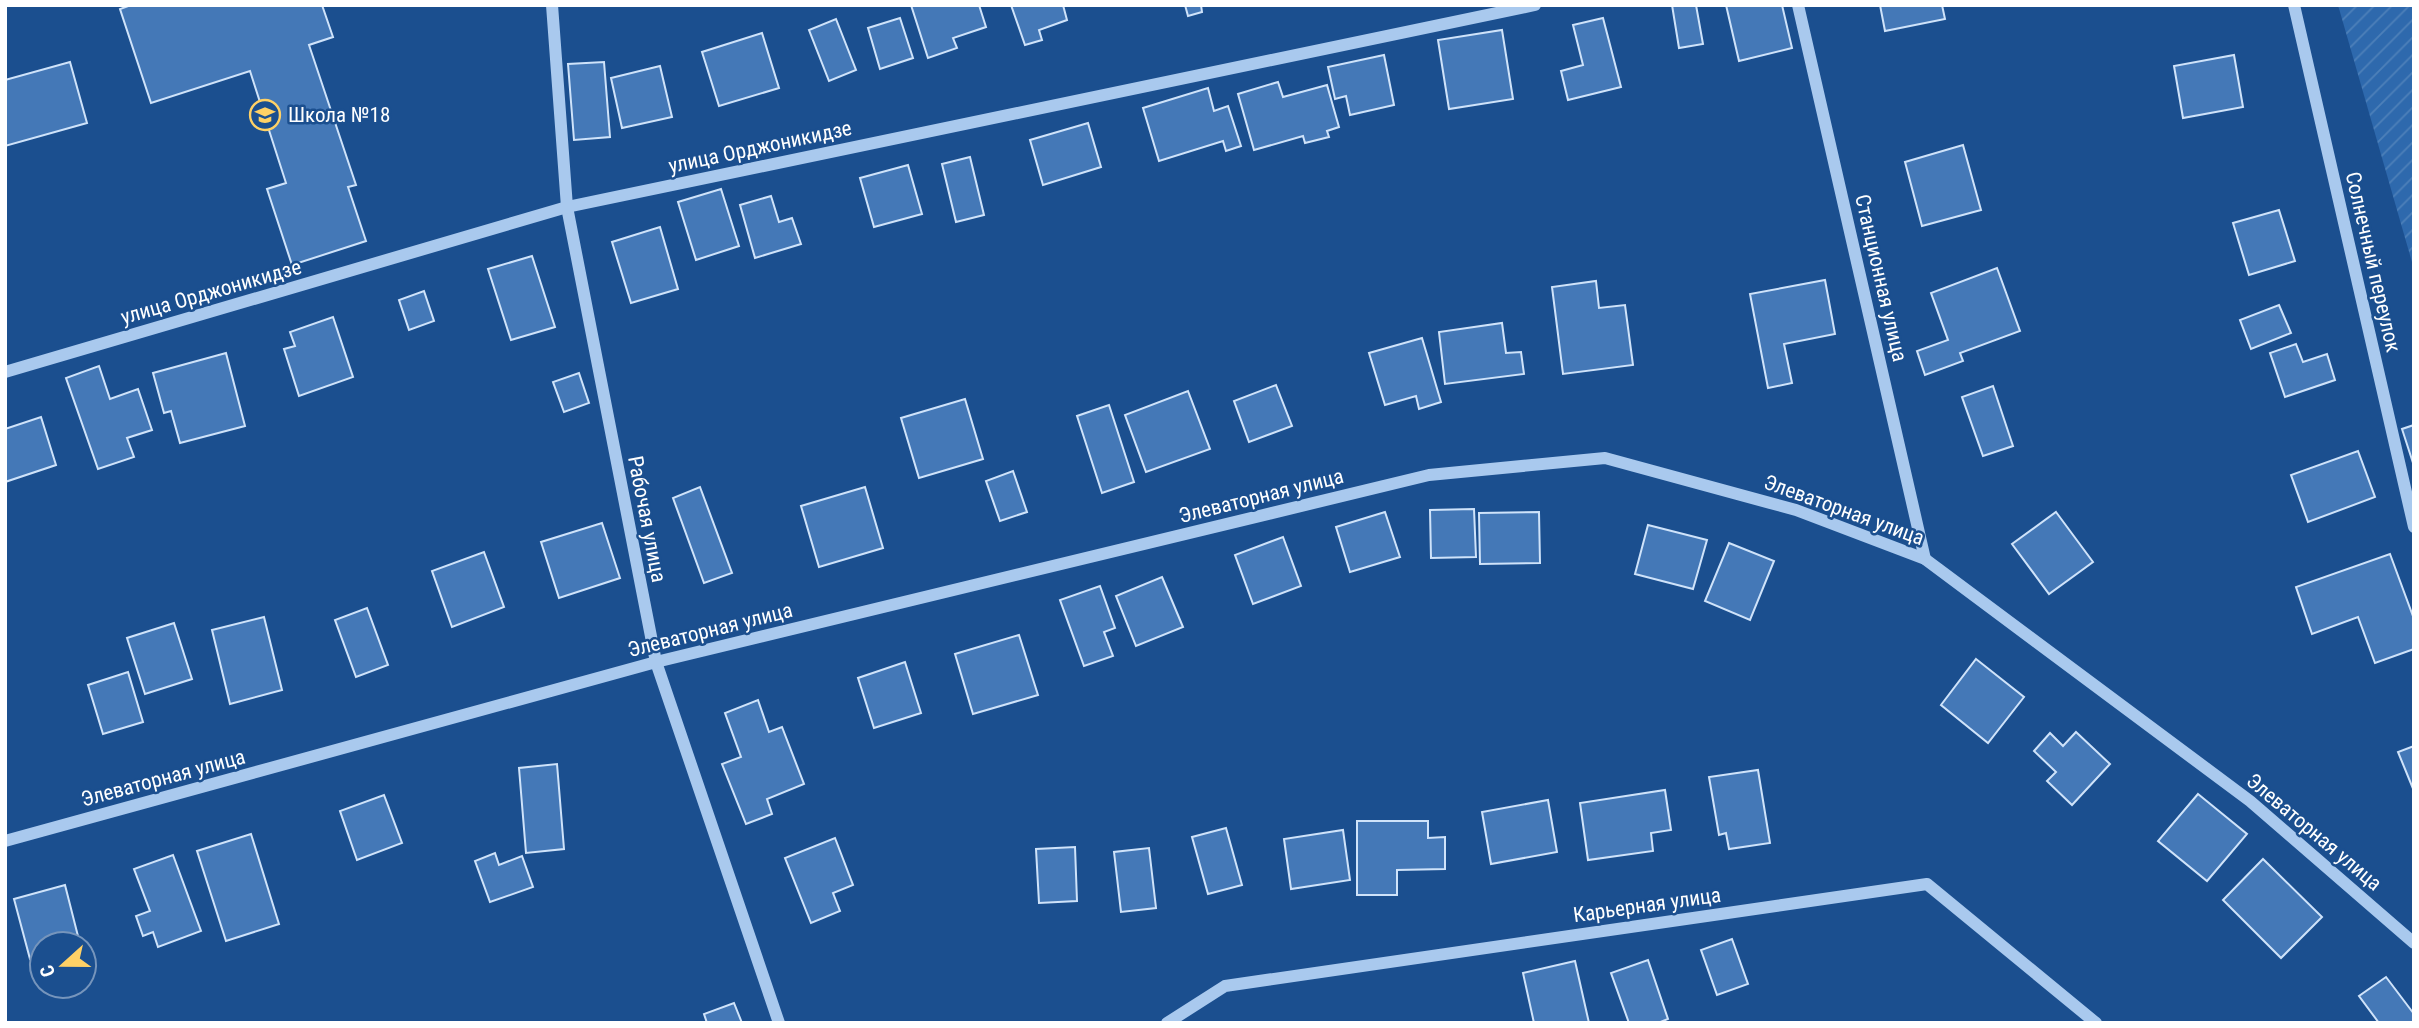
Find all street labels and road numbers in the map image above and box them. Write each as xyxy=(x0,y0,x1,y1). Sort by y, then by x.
street label: улица Орджоникидзе xyxy=(666,116,854,178)
street label: Солнечный переулок xyxy=(2341,169,2405,355)
street label: Станционная улица xyxy=(1850,192,1912,364)
street label: улица Орджоникидзе xyxy=(118,255,304,329)
street label: Рабочая улица xyxy=(623,454,671,584)
street label: Элеваторная улица xyxy=(1176,464,1346,528)
street label: Элеваторная улица xyxy=(1760,470,1928,550)
street label: Элеваторная улица xyxy=(625,598,795,662)
street label: Элеваторная улица xyxy=(78,745,248,811)
street label: Элеваторная улица xyxy=(2242,768,2386,896)
street label: Карьерная улица xyxy=(1572,883,1722,927)

